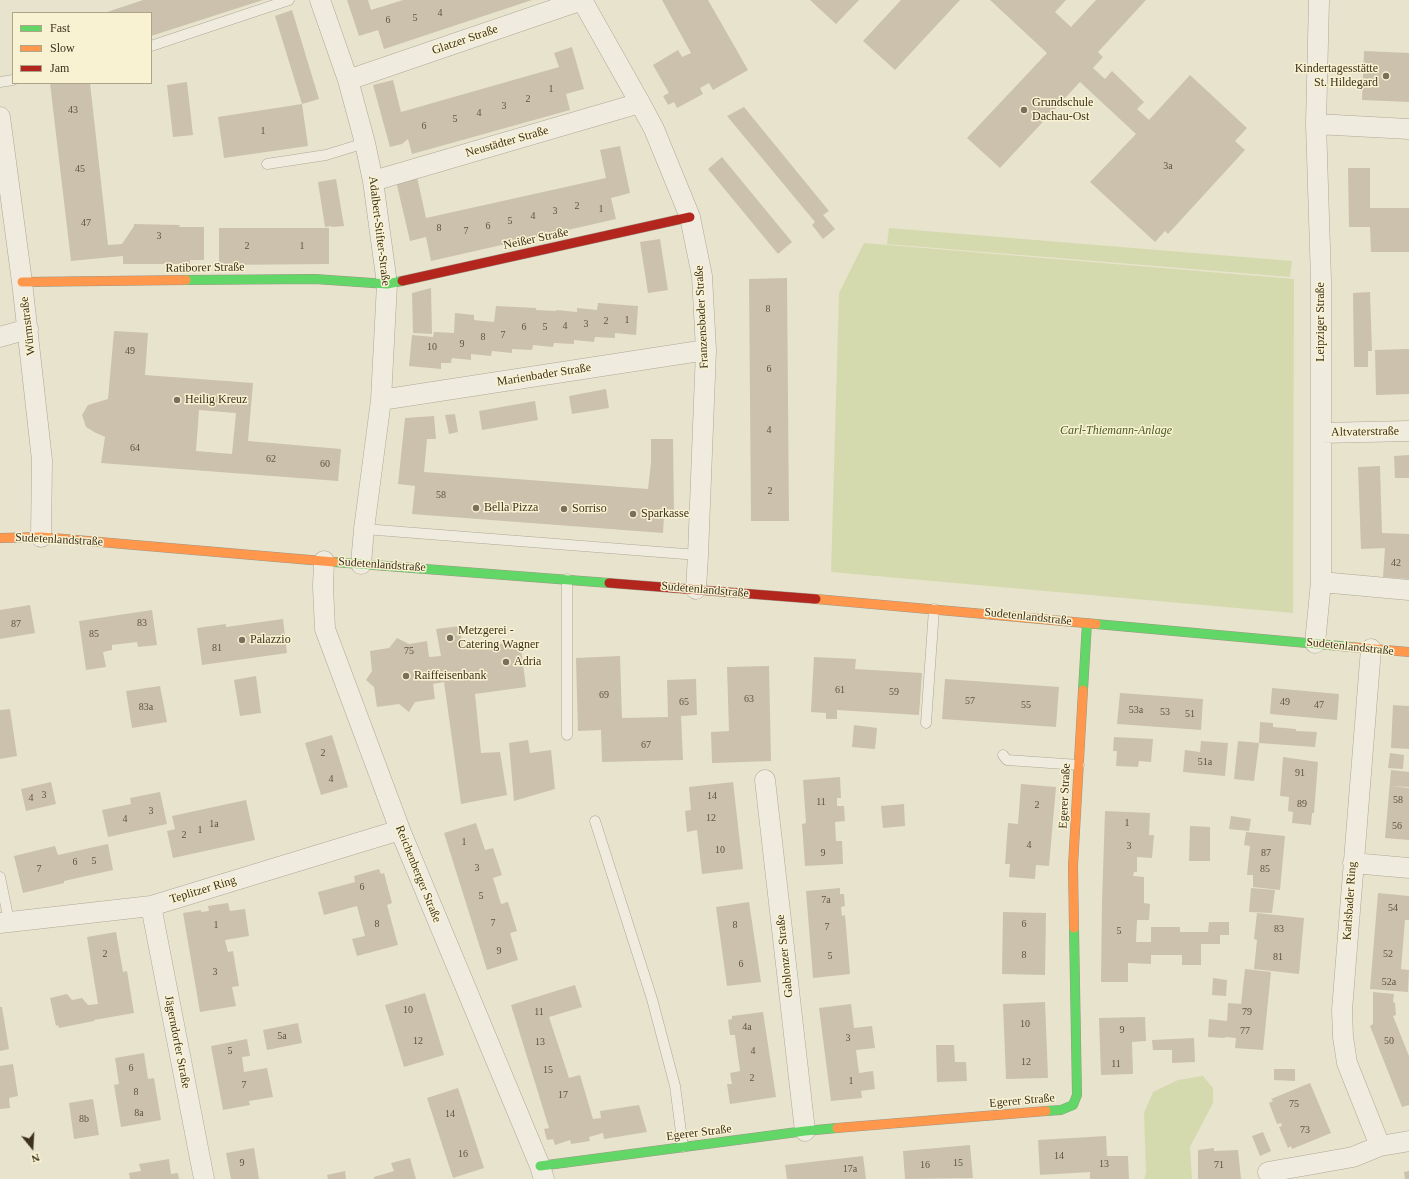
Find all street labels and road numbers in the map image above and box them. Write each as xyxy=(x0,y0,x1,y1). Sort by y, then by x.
street label: Glatzer Straße xyxy=(430,22,500,58)
street label: Neustädter Straße xyxy=(464,123,550,161)
street label: Adalbert-Stifter-Straße xyxy=(365,175,393,287)
street label: Neißer Straße xyxy=(502,225,570,253)
street label: Ratiborer Straße xyxy=(165,260,245,276)
street label: Franzensbader Straße xyxy=(692,265,712,369)
street label: Leipziger Straße xyxy=(1314,282,1328,362)
street label: Würmstraße xyxy=(17,296,39,356)
street label: Marienbader Straße xyxy=(496,360,592,390)
street label: Altvaterstraße xyxy=(1331,424,1399,440)
street label: Sudetenlandstraße xyxy=(15,531,103,549)
street label: Sudetenlandstraße xyxy=(338,555,426,575)
street label: Sudetenlandstraße xyxy=(661,579,749,601)
street label: Sudetenlandstraße xyxy=(984,605,1072,629)
street label: Sudetenlandstraße xyxy=(1306,635,1394,659)
street label: Egerer Straße xyxy=(1056,763,1074,829)
street label: Reichenberger Straße xyxy=(392,823,444,925)
street label: Karlsbader Ring xyxy=(1340,861,1360,941)
street label: Teplitzer Ring xyxy=(168,873,238,907)
street label: Gablonzer Straße xyxy=(773,914,797,998)
street label: Jägerndorfer Straße xyxy=(161,994,193,1090)
street label: Egerer Straße xyxy=(989,1091,1055,1111)
street label: Egerer Straße xyxy=(666,1122,732,1144)

